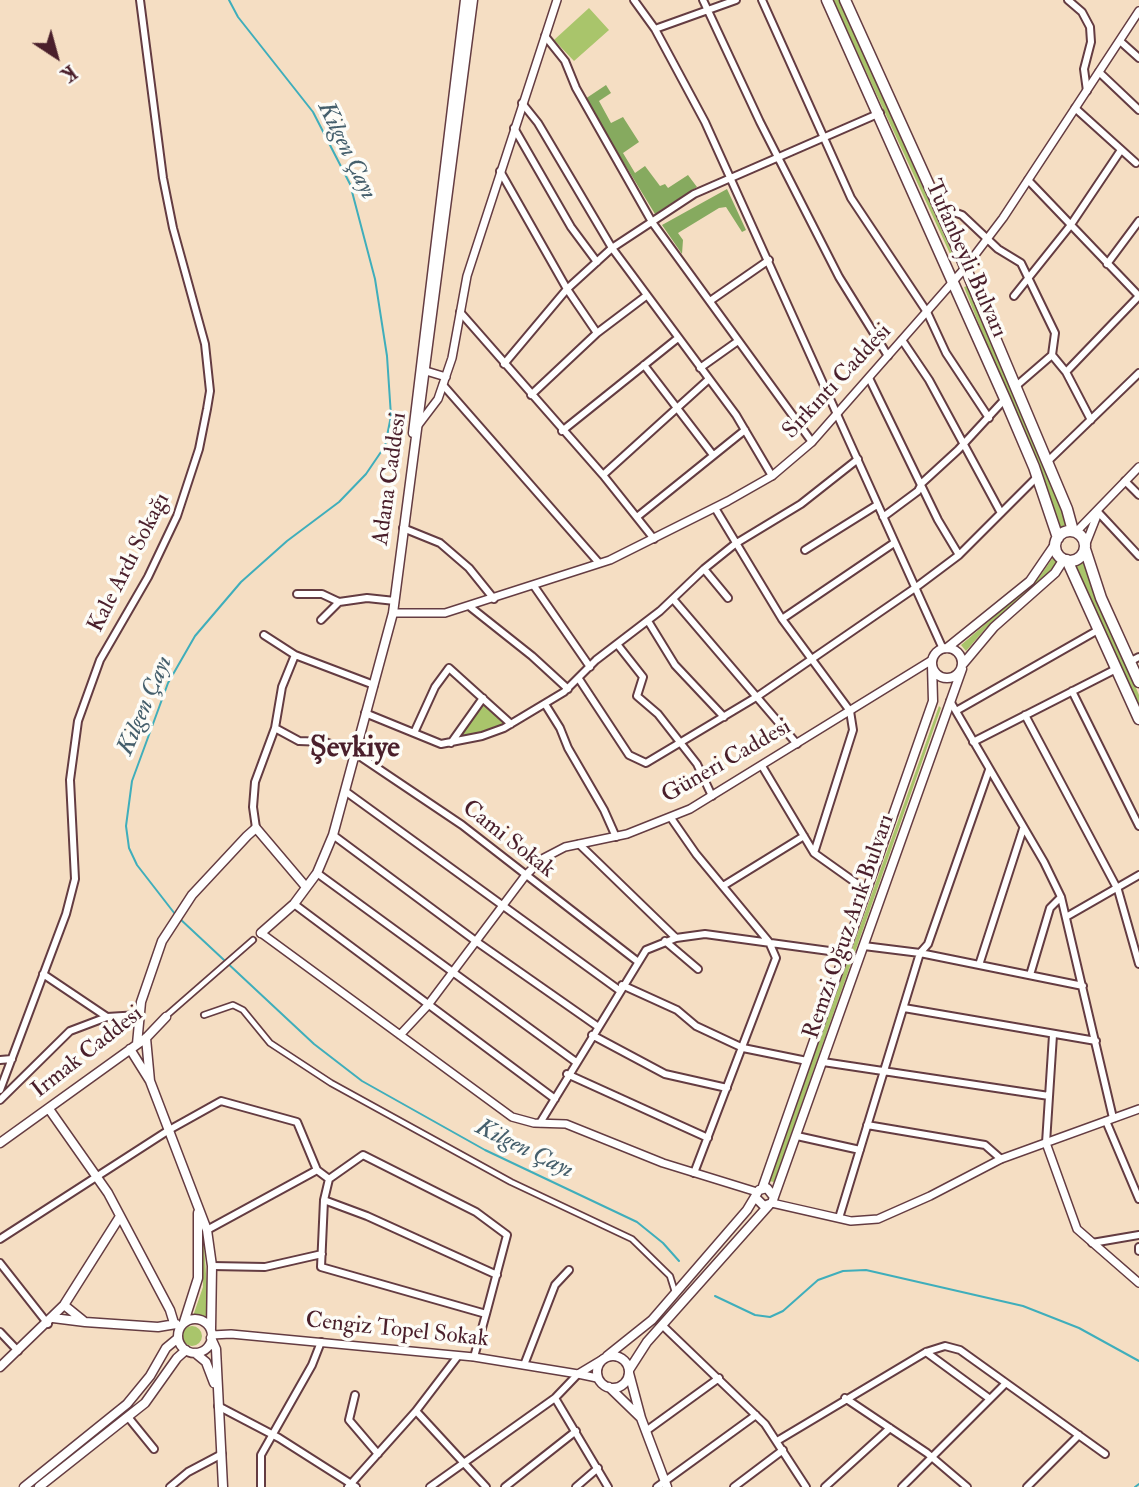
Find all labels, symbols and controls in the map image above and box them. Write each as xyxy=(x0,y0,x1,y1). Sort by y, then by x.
north arrow xyxy=(21,21,91,91)
text: K xyxy=(56,59,81,87)
water label: Kilgen Çayı xyxy=(310,98,382,204)
street label: Tufanbeyli Bulvarı xyxy=(918,176,1012,342)
street label: Sırkıntı Caddesi xyxy=(778,319,898,445)
street label: Adana Caddesi xyxy=(368,411,414,547)
street label: Kale Ardı Sokağı xyxy=(83,489,177,637)
water label: Kilgen Çayı xyxy=(112,652,180,760)
street label: Güneri Caddesi xyxy=(657,714,797,810)
district label: Şevkiye xyxy=(310,732,400,768)
street label: Cami Sokak xyxy=(456,795,560,885)
street label: Remzi Oğuz Arık Bulvarı xyxy=(799,811,901,1043)
street label: Irmak Caddesi xyxy=(27,1001,149,1105)
water label: Kilgen Çayı xyxy=(471,1114,577,1186)
street label: Cengiz Topel Sokak xyxy=(304,1308,490,1354)

